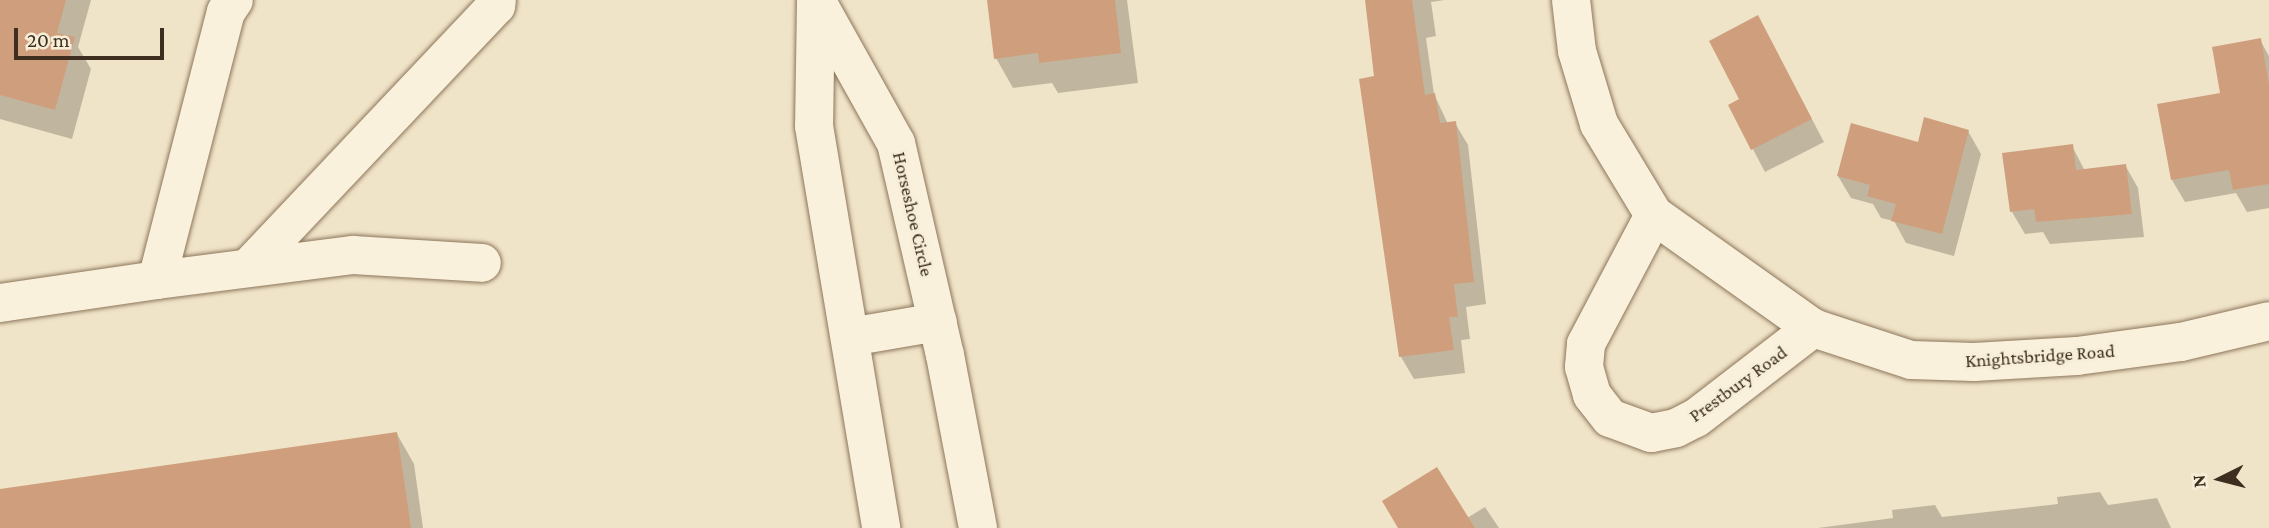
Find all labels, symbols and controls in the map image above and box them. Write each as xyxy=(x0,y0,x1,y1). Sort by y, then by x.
scale bar xyxy=(18,14,168,58)
text: 20 m xyxy=(27,28,70,52)
street label: Horseshoe Circle xyxy=(888,150,938,278)
street label: Knightsbridge Road xyxy=(1964,339,2116,373)
street label: Prestbury Road xyxy=(1685,341,1791,427)
north arrow xyxy=(2185,444,2255,514)
text: N xyxy=(2187,474,2210,489)

